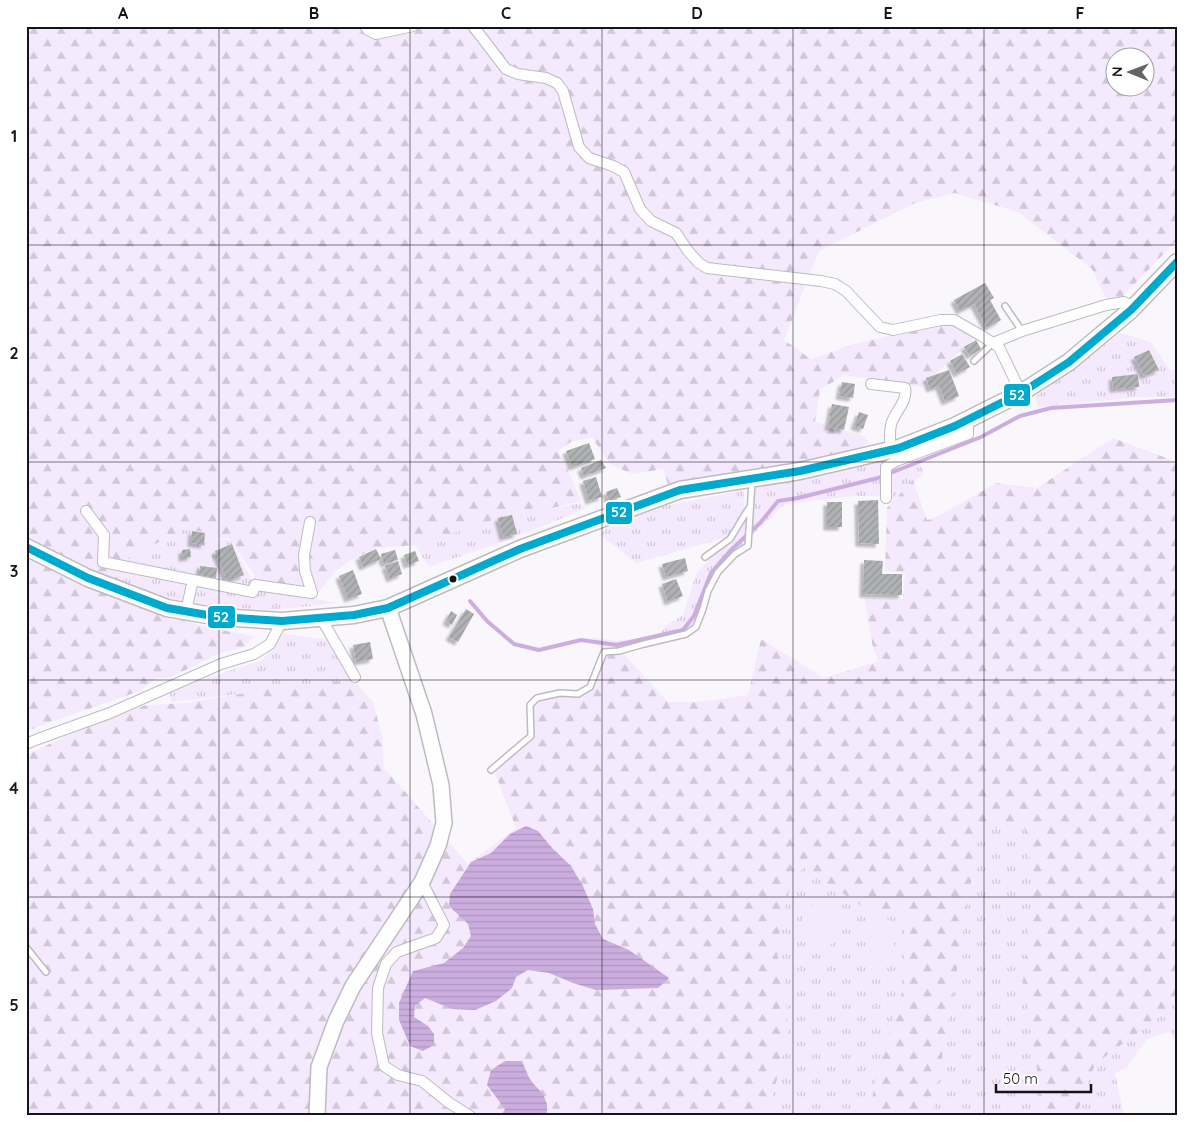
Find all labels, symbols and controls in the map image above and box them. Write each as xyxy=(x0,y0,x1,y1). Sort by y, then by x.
text: A xyxy=(118,3,129,23)
text: B xyxy=(309,3,319,23)
text: C xyxy=(501,3,511,23)
text: D xyxy=(691,3,703,23)
text: E xyxy=(883,3,893,23)
text: F xyxy=(1076,3,1085,23)
north arrow xyxy=(1106,48,1156,98)
text: N xyxy=(1108,66,1126,77)
text: 1 xyxy=(11,126,17,146)
text: 2 xyxy=(9,343,19,363)
line badge: 52 xyxy=(1003,383,1031,407)
text: 52 xyxy=(1009,386,1025,404)
line badge: 52 xyxy=(605,501,633,525)
text: 52 xyxy=(611,503,627,521)
text: 3 xyxy=(10,561,18,581)
unlabelled marker xyxy=(448,574,458,584)
line badge: 52 xyxy=(207,605,236,629)
text: 52 xyxy=(213,608,229,626)
text: 4 xyxy=(9,778,19,798)
text: 5 xyxy=(9,995,19,1015)
scale bar xyxy=(996,1062,1090,1094)
text: 50 m xyxy=(1003,1069,1038,1088)

